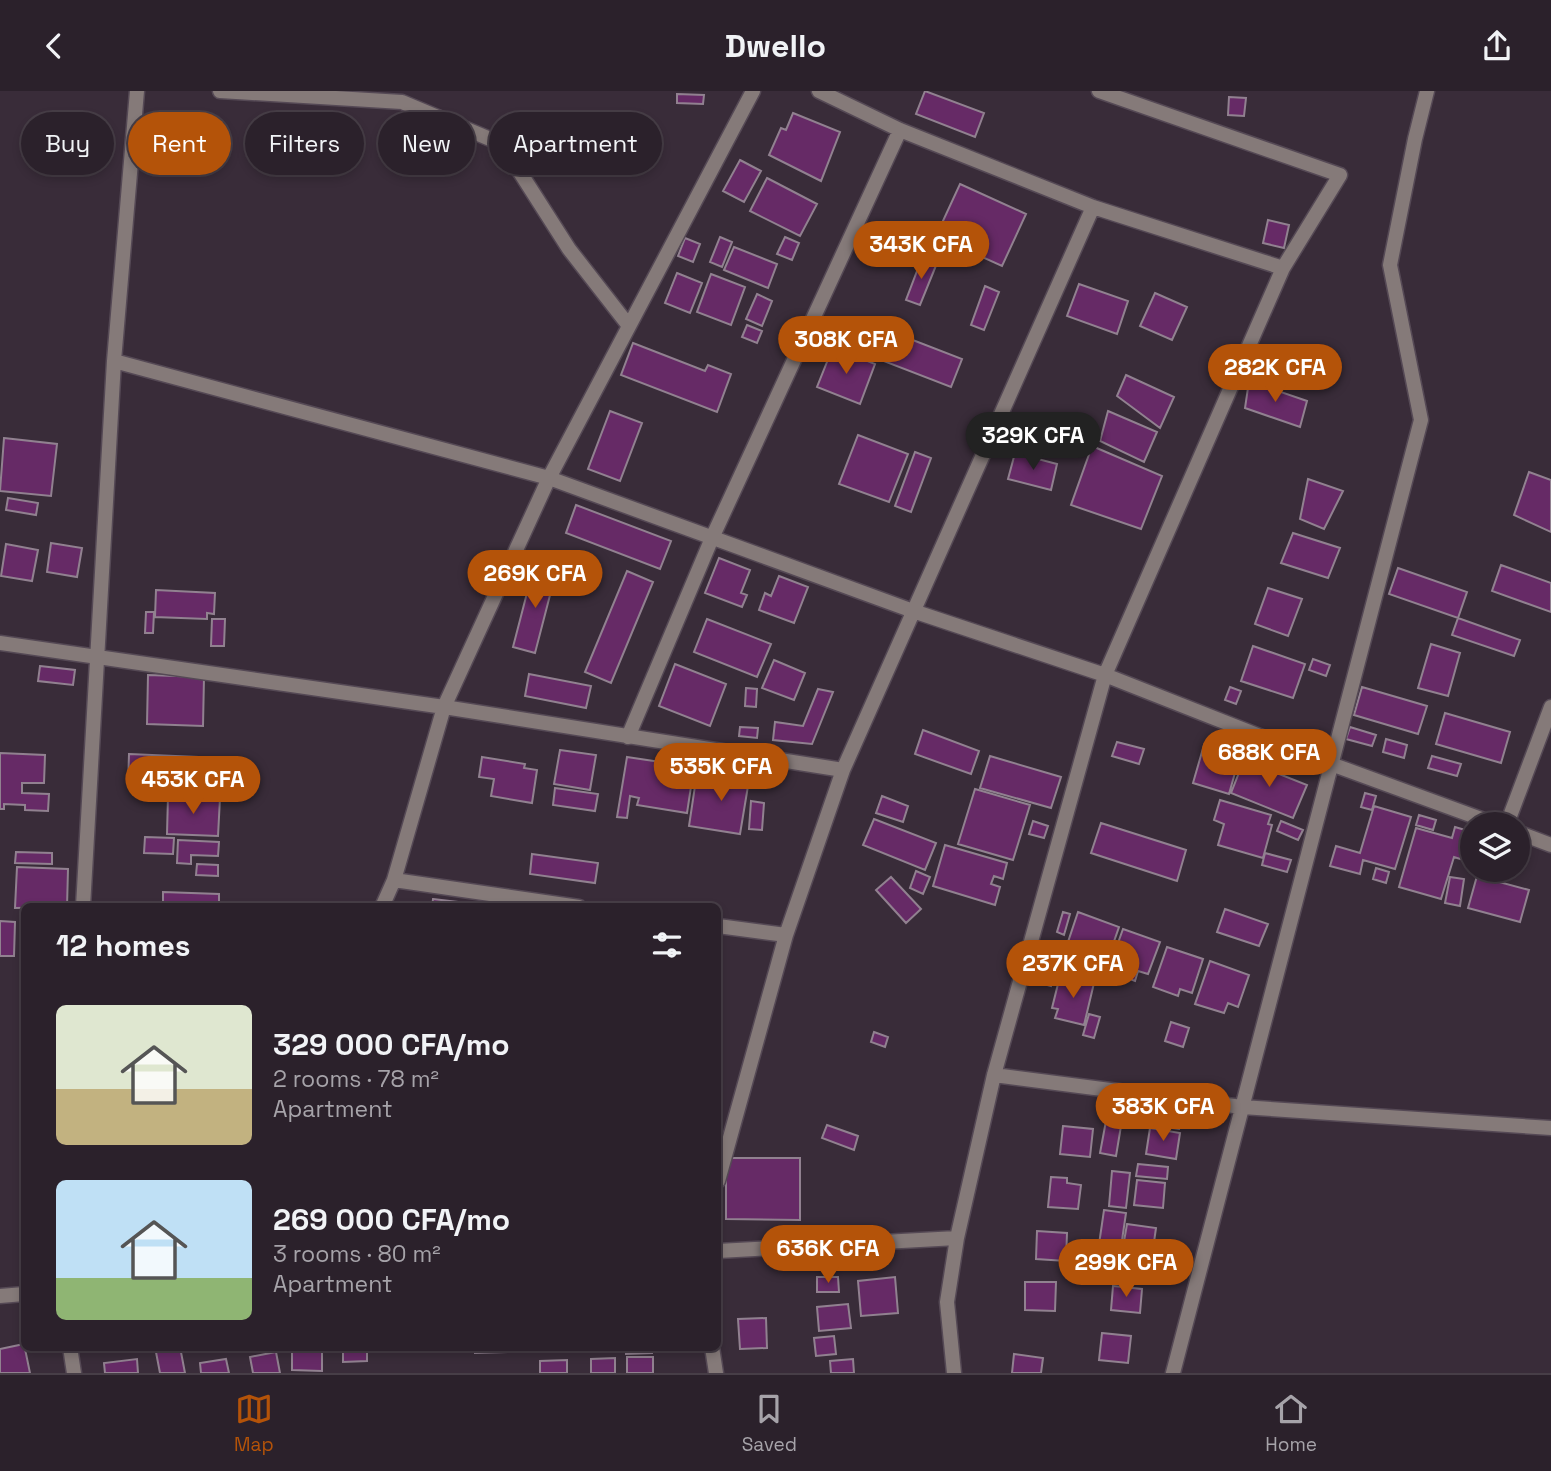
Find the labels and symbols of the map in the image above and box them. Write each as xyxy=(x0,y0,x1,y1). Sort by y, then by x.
pin: 343K CFA xyxy=(849,221,993,281)
pin: 308K CFA xyxy=(774,317,918,376)
pin: 282K CFA xyxy=(1203,345,1347,404)
pin: 329K CFA xyxy=(961,413,1105,472)
pin: 269K CFA xyxy=(463,551,607,610)
pin: 688K CFA xyxy=(1197,729,1341,789)
pin: 535K CFA xyxy=(649,743,793,803)
pin: 453K CFA xyxy=(121,757,265,816)
pin: 237K CFA xyxy=(1001,941,1145,1000)
pin: 383K CFA xyxy=(1091,1083,1235,1143)
pin: 636K CFA xyxy=(756,1225,900,1285)
pin: 299K CFA xyxy=(1054,1239,1198,1299)

